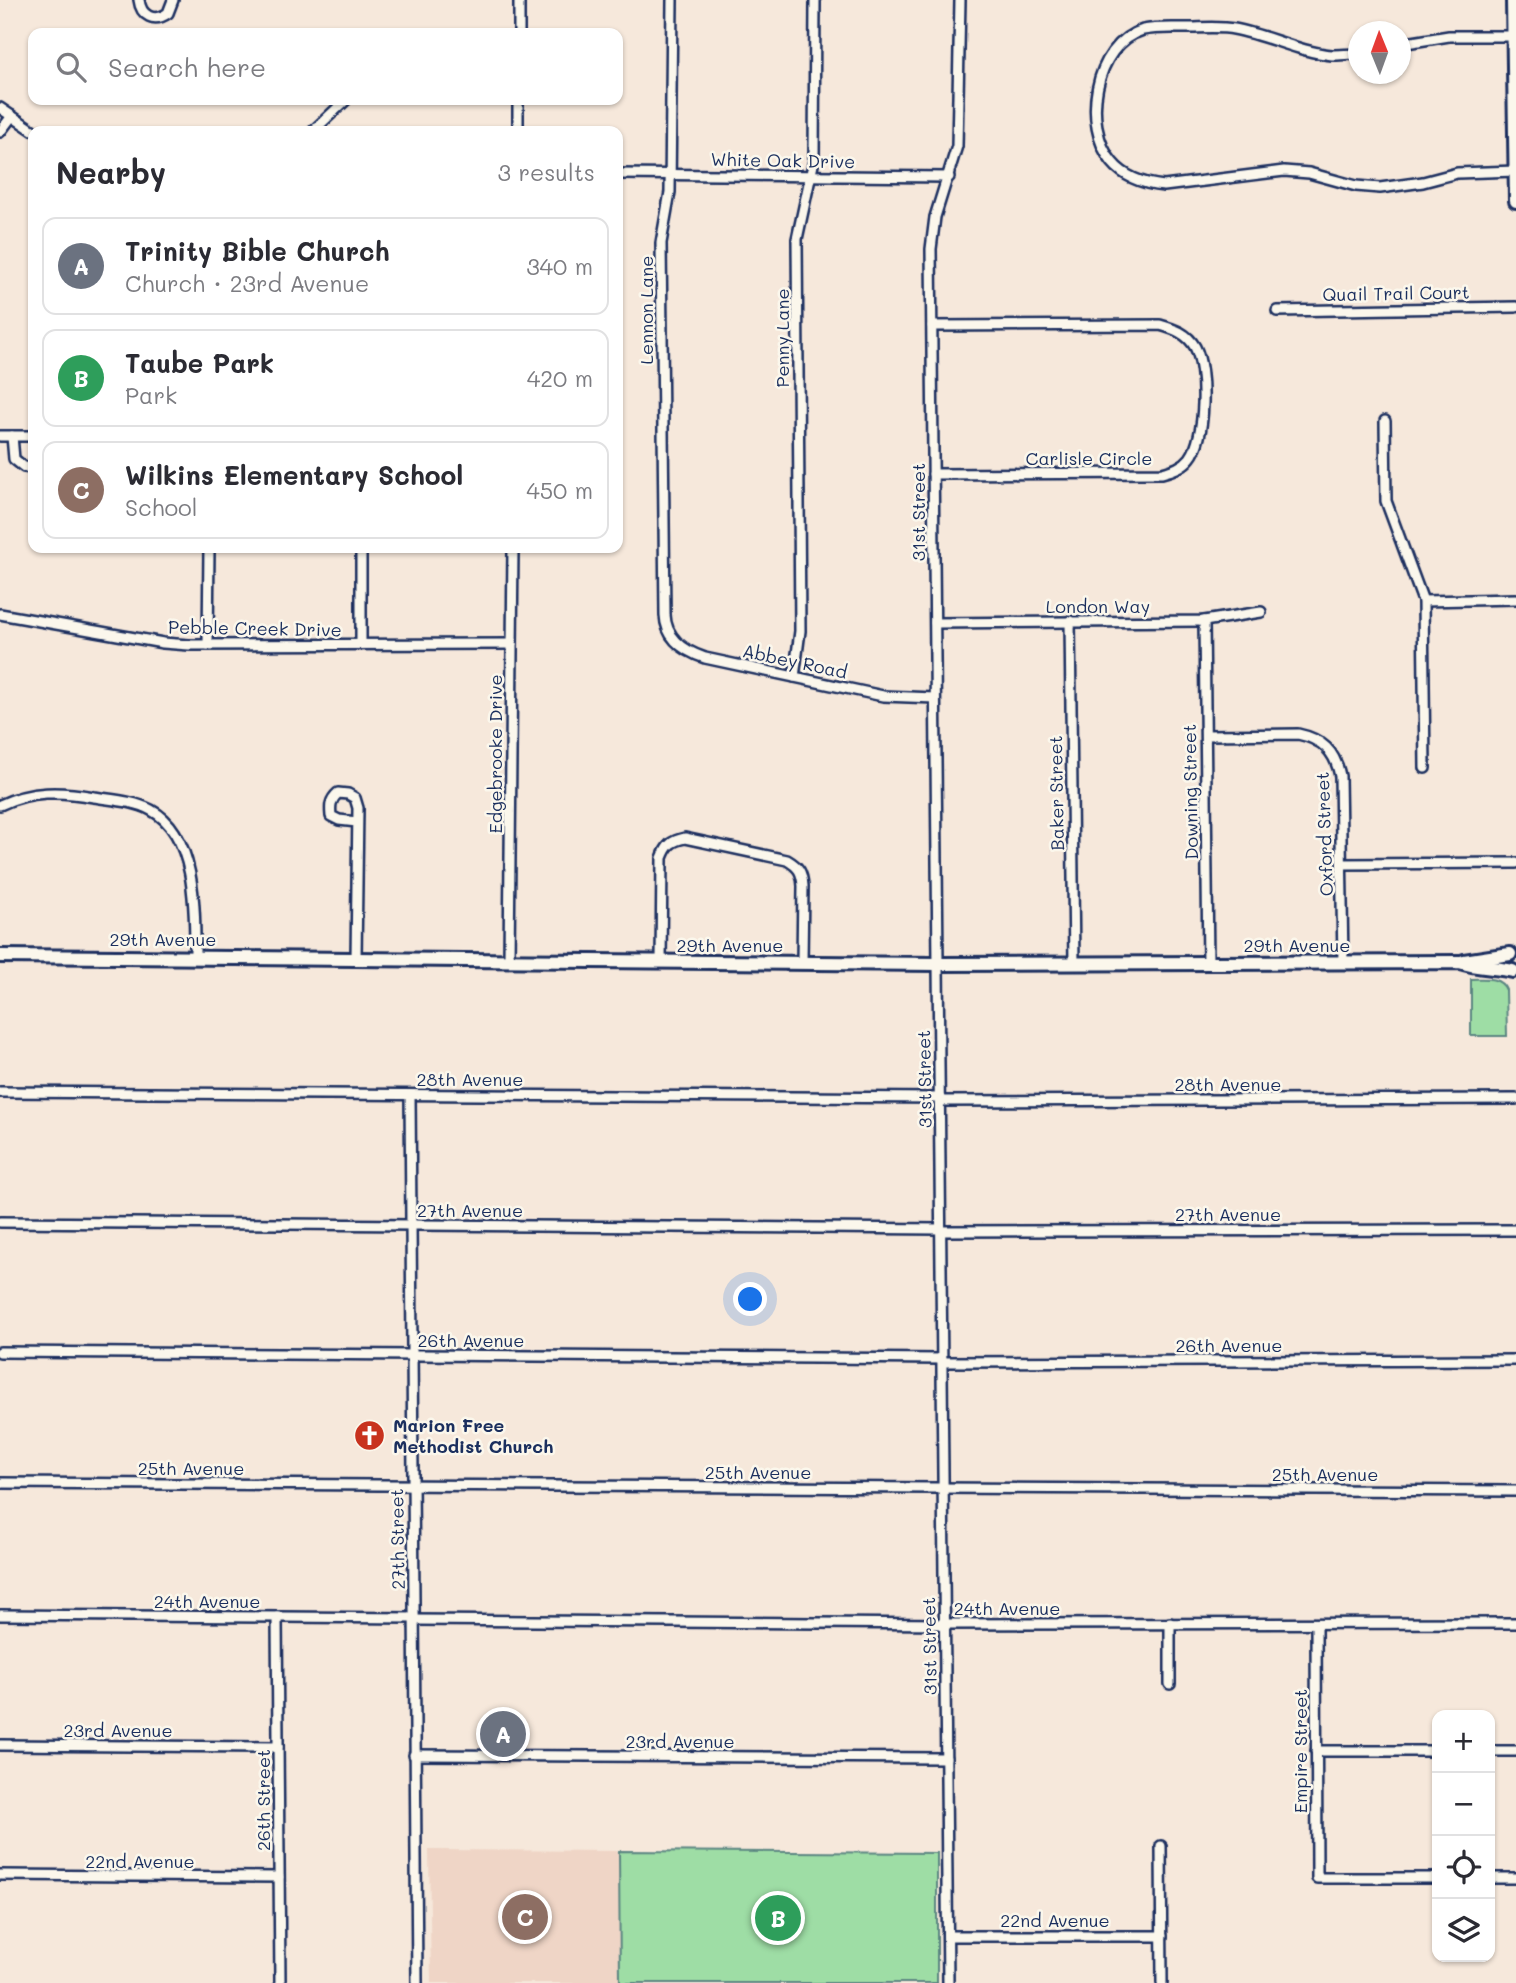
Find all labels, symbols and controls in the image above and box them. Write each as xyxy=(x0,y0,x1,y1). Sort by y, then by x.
north arrow xyxy=(1348,21,1411,84)
search box xyxy=(28,28,623,105)
icon: search xyxy=(52,48,90,86)
text: Search here xyxy=(108,50,266,84)
street label: White Oak Drive xyxy=(710,147,856,173)
text: Nearby xyxy=(56,152,166,192)
text: 3 results xyxy=(498,157,595,187)
text: Trinity Bible Church xyxy=(125,234,390,268)
text: A xyxy=(73,251,89,281)
text: 340 m xyxy=(526,251,593,281)
street label: Lennon Lane xyxy=(634,256,658,364)
text: Church · 23rd Avenue xyxy=(125,268,369,298)
street label: Quail Trail Court xyxy=(1322,280,1470,306)
street label: Penny Lane xyxy=(770,288,794,388)
text: Taube Park xyxy=(125,346,274,380)
text: B xyxy=(73,363,89,393)
text: 420 m xyxy=(527,363,593,393)
text: Park xyxy=(125,380,177,410)
street label: Carlisle Circle xyxy=(1026,446,1152,470)
text: Wilkins Elementary School xyxy=(125,458,463,492)
street label: 31st Street xyxy=(906,463,930,561)
text: C xyxy=(72,475,90,505)
text: 450 m xyxy=(526,475,593,505)
text: School xyxy=(125,492,198,522)
street label: London Way xyxy=(1046,594,1150,618)
street label: Pebble Creek Drive xyxy=(168,614,342,642)
street label: Abbey Road xyxy=(740,638,850,684)
street label: Edgebrooke Drive xyxy=(483,674,507,834)
street label: Downing Street xyxy=(1177,724,1203,860)
street label: Baker Street xyxy=(1043,735,1069,851)
street label: Oxford Street xyxy=(1310,771,1338,897)
street label: 29th Avenue xyxy=(110,927,216,951)
street label: 29th Avenue xyxy=(677,933,783,957)
street label: 29th Avenue xyxy=(1244,933,1350,957)
street label: 31st Street xyxy=(911,1030,937,1128)
street label: 28th Avenue xyxy=(416,1067,524,1091)
street label: 28th Avenue xyxy=(1174,1072,1282,1096)
street label: 27th Avenue xyxy=(417,1198,523,1222)
street label: 27th Avenue xyxy=(1175,1202,1281,1226)
your location xyxy=(733,1282,767,1316)
street label: 26th Avenue xyxy=(417,1328,525,1352)
street label: 26th Avenue xyxy=(1175,1333,1283,1357)
place label: Marion Free Methodist Church xyxy=(393,1413,553,1458)
church icon: Marion Free Methodist Church xyxy=(353,1418,387,1452)
street label: 25th Avenue xyxy=(138,1456,244,1480)
street label: 25th Avenue xyxy=(705,1460,811,1484)
street label: 25th Avenue xyxy=(1272,1462,1378,1486)
street label: 27th Street xyxy=(384,1488,410,1590)
street label: 24th Avenue xyxy=(154,1589,260,1613)
street label: 24th Avenue xyxy=(954,1596,1060,1620)
street label: 31st Street xyxy=(916,1597,942,1695)
street label: Empire Street xyxy=(1288,1689,1312,1813)
pin: A xyxy=(480,1708,526,1760)
map controls xyxy=(1432,1710,1495,1962)
button: + xyxy=(1432,1710,1495,1773)
street label: 23rd Avenue xyxy=(63,1718,173,1742)
street label: 23rd Avenue xyxy=(625,1729,735,1753)
street label: 26th Street xyxy=(251,1749,275,1851)
button: − xyxy=(1432,1773,1495,1836)
button: locate xyxy=(1432,1836,1495,1899)
street label: 22nd Avenue xyxy=(85,1849,195,1873)
pin: C xyxy=(502,1891,548,1943)
pin: B xyxy=(755,1892,801,1944)
button: layers xyxy=(1432,1899,1495,1962)
street label: 22nd Avenue xyxy=(1000,1908,1110,1932)

